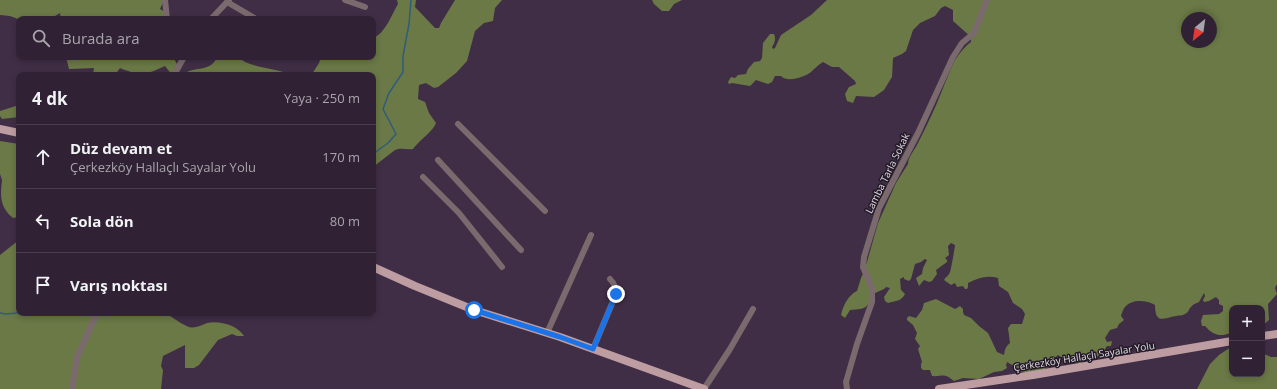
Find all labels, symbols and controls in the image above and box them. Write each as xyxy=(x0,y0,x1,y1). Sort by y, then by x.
north arrow xyxy=(1181,12,1217,48)
search box xyxy=(16,16,376,60)
icon: search xyxy=(30,27,52,49)
text: Burada ara xyxy=(62,28,140,48)
text: 4 dk xyxy=(32,87,67,110)
text: Yaya · 250 m xyxy=(284,89,360,107)
street label: Lamba Tarla Sokak xyxy=(861,130,913,215)
text: Düz devam et xyxy=(70,138,172,158)
icon: ahead xyxy=(32,146,54,168)
text: 170 m xyxy=(322,148,360,166)
text: Çerkezköy Hallaçlı Sayalar Yolu xyxy=(70,158,256,176)
icon: left xyxy=(32,210,54,232)
text: Sola dön xyxy=(70,211,134,231)
text: 80 m xyxy=(330,212,360,230)
icon: arrive xyxy=(32,274,54,296)
text: Varış noktası xyxy=(70,275,168,295)
route end xyxy=(607,285,625,303)
route start xyxy=(465,301,483,319)
map controls xyxy=(1229,305,1265,377)
button: + xyxy=(1229,305,1265,341)
street label: Çerkezköy Hallaçlı Sayalar Yolu xyxy=(1012,338,1156,374)
button: − xyxy=(1229,341,1265,377)

